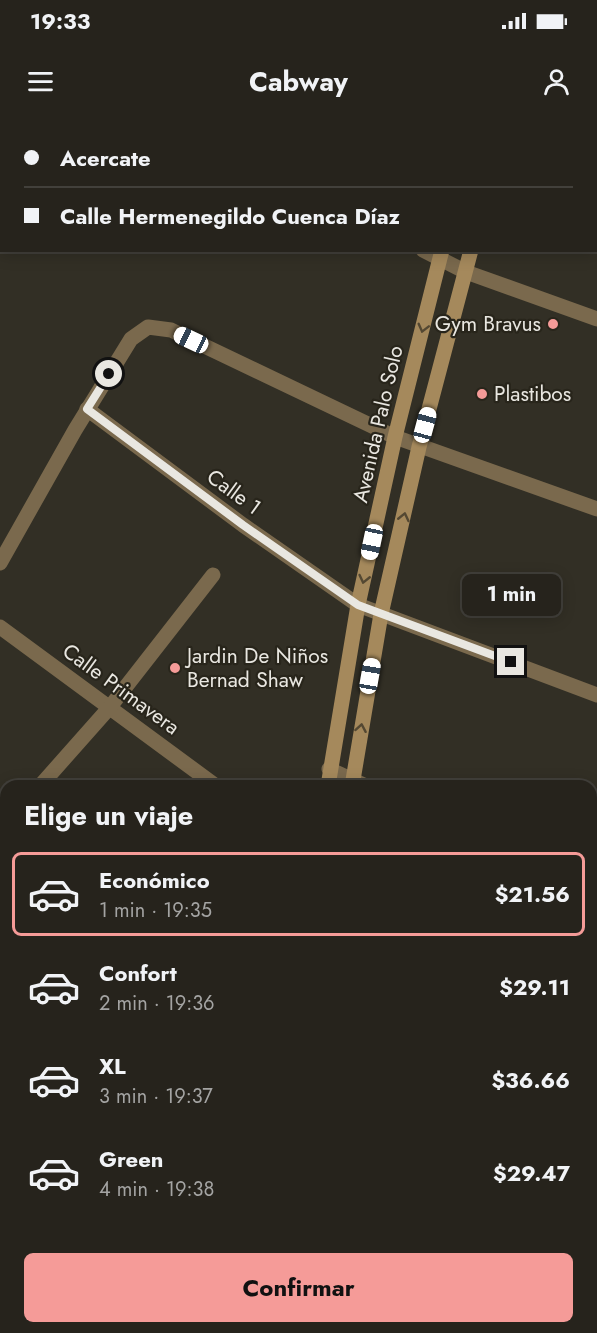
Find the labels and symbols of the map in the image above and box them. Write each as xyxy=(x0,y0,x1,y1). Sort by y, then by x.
place label: Gym Bravus xyxy=(435,309,541,339)
marker: Gym Bravus xyxy=(546,317,560,331)
one-way arrow xyxy=(417,322,430,332)
car xyxy=(171,324,211,356)
street label: Avenida Palo Solo xyxy=(345,343,411,505)
route start xyxy=(95,360,122,387)
place label: Plastibos xyxy=(494,379,571,409)
marker: Plastibos xyxy=(475,387,489,401)
car xyxy=(412,405,438,445)
street label: Calle 1 xyxy=(201,462,267,522)
one-way arrow xyxy=(397,512,410,522)
car xyxy=(359,523,385,561)
one-way arrow xyxy=(358,573,371,583)
callout: 1 min xyxy=(462,575,560,617)
street label: Calle Primavera xyxy=(56,636,186,742)
place label: Jardin De Niños Bernad Shaw xyxy=(184,641,328,695)
route end xyxy=(497,648,524,675)
car xyxy=(358,657,382,695)
marker: Jardin De Niños Bernad Shaw xyxy=(168,661,182,675)
one-way arrow xyxy=(354,724,367,734)

